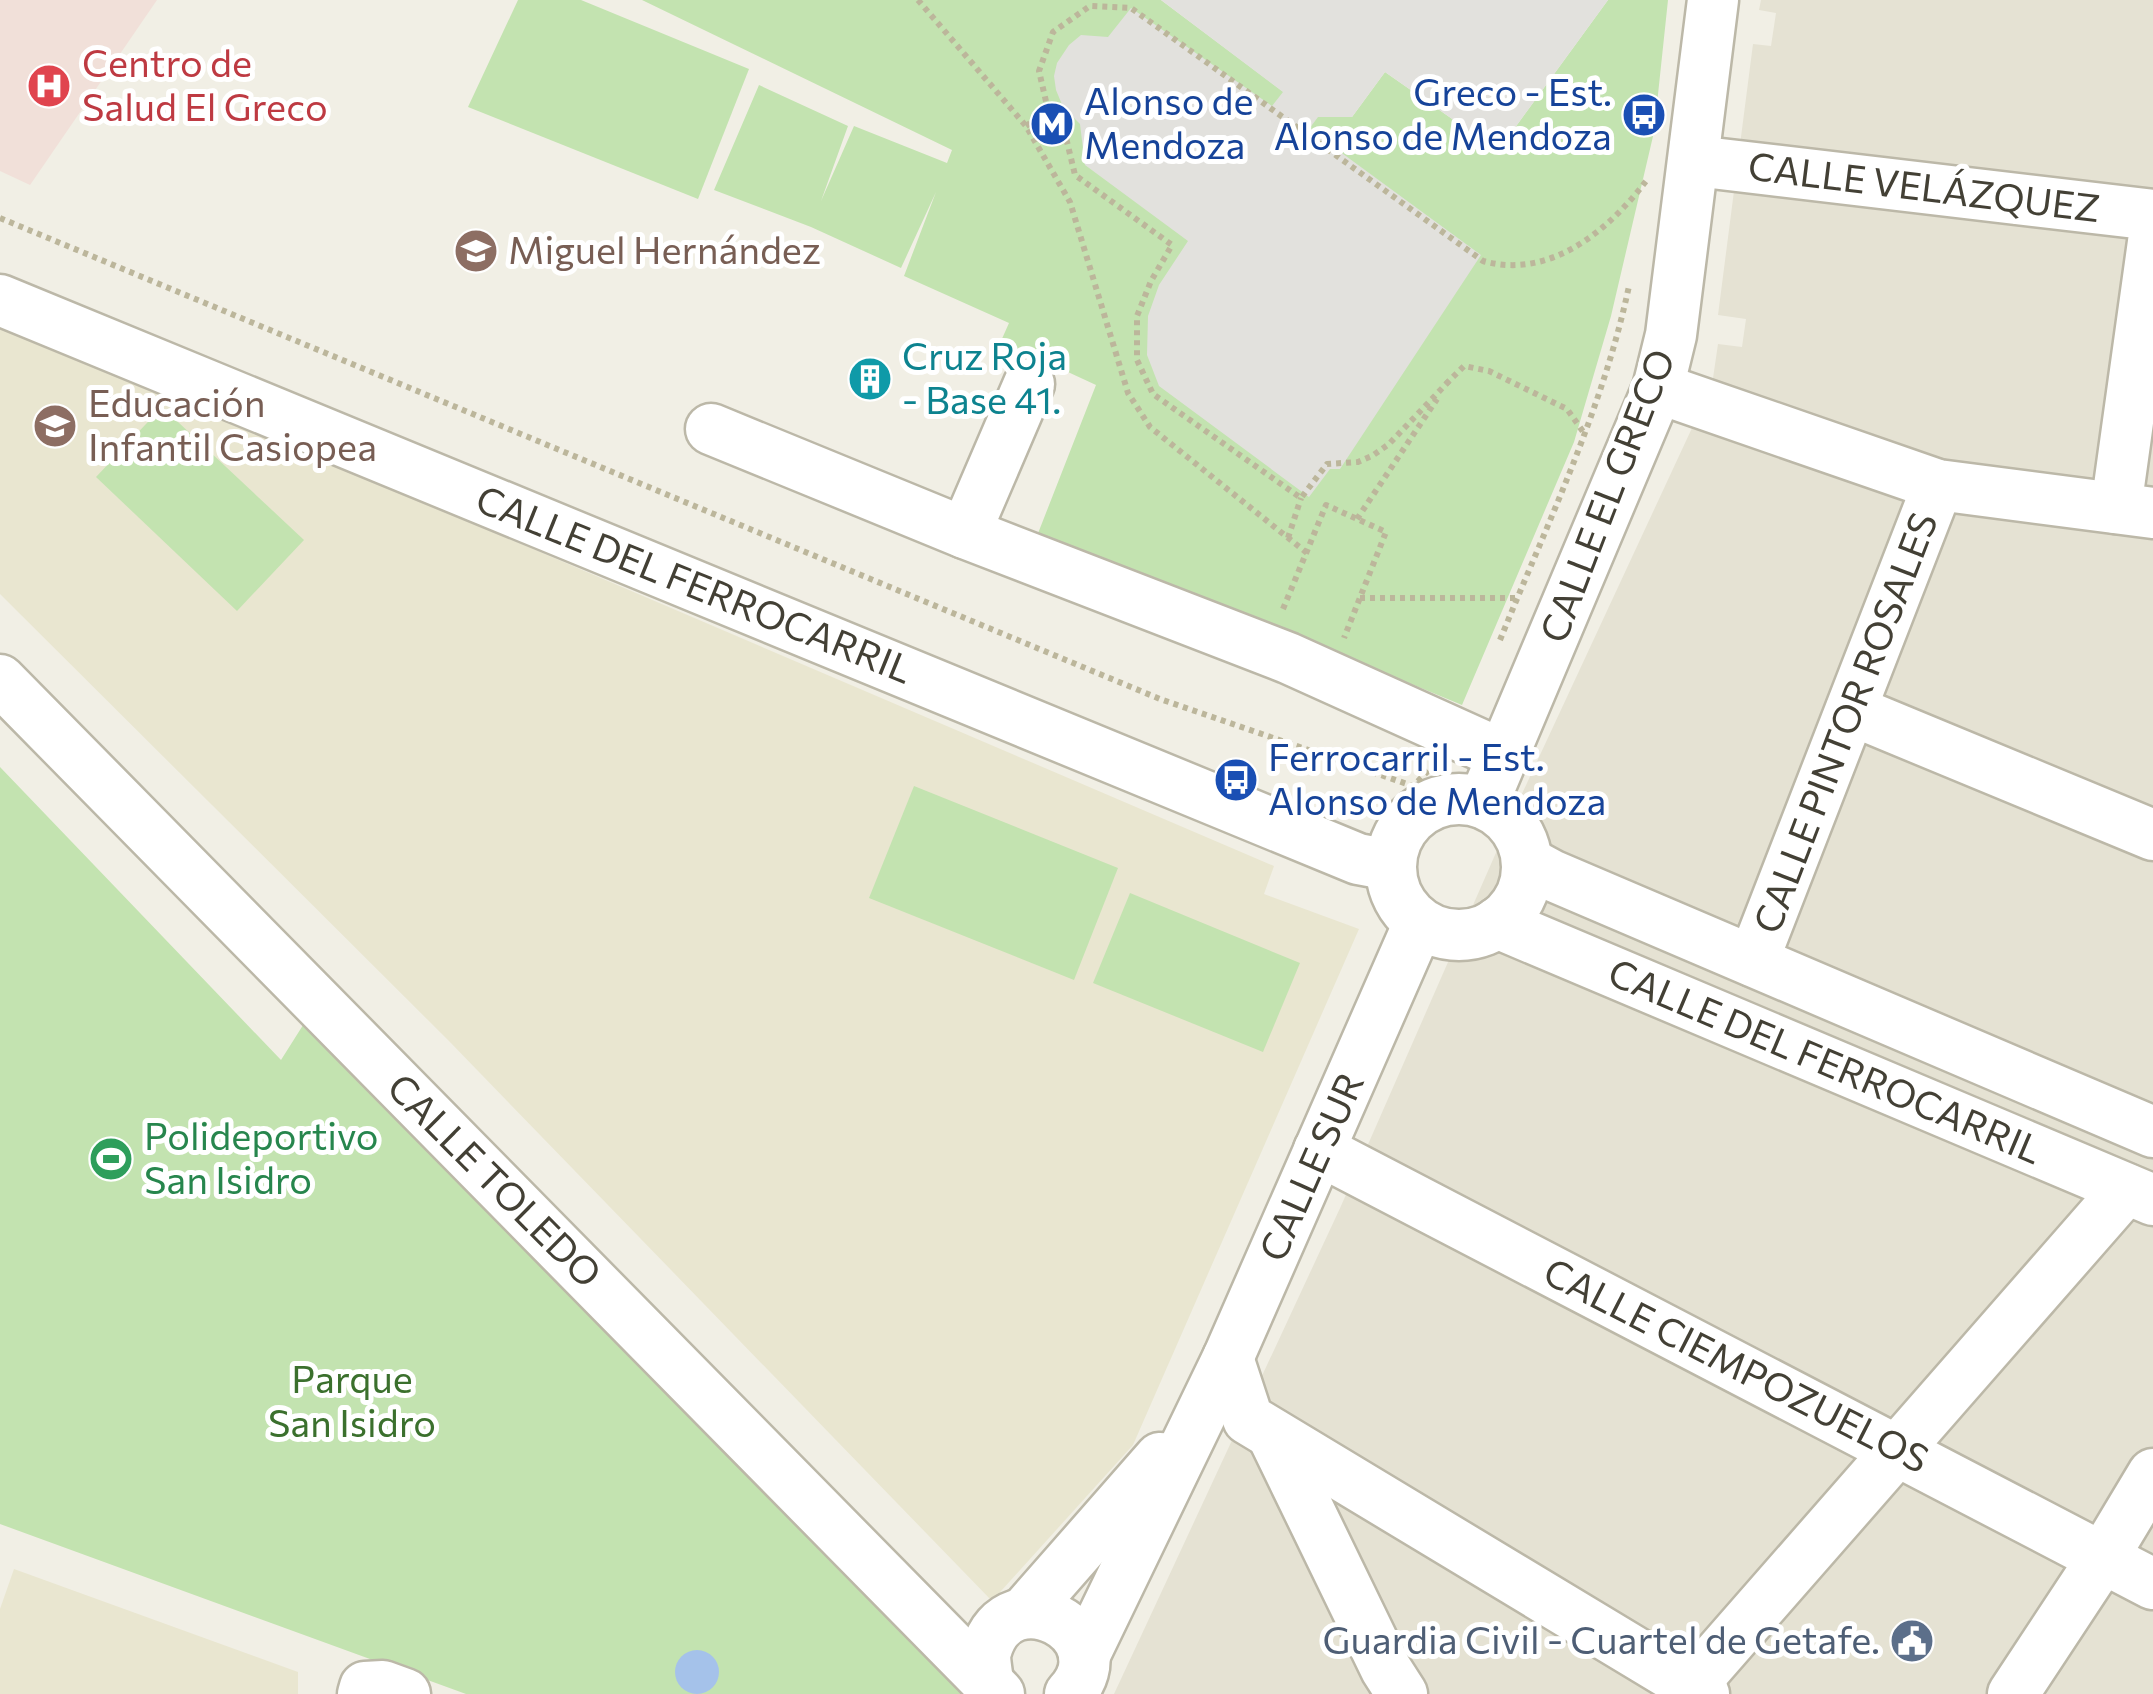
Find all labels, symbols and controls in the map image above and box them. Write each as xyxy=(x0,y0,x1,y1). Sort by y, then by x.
place label: Centro de Salud El Greco xyxy=(82,38,328,129)
hospital icon: Centro de Salud El Greco xyxy=(26,63,72,109)
place label: Greco - Est. Alonso de Mendoza xyxy=(1274,67,1612,158)
place label: Alonso de Mendoza xyxy=(1084,76,1254,167)
bus stop icon: Greco - Est. Alonso de Mendoza xyxy=(1621,92,1667,138)
metro station icon: Alonso de Mendoza xyxy=(1029,101,1075,147)
street label: CALLE VELÁZQUEZ xyxy=(1746,141,2103,230)
place label: Miguel Hernández xyxy=(508,225,821,272)
school or university icon: Miguel Hernández xyxy=(453,228,499,274)
place label: Cruz Roja - Base 41. xyxy=(902,331,1067,422)
street label: CALLE EL GRECO xyxy=(1528,342,1683,648)
building icon: Cruz Roja - Base 41. xyxy=(847,356,893,402)
place label: Educación Infantil Casiopea xyxy=(88,378,377,469)
school or university icon: Educación Infantil Casiopea xyxy=(32,403,78,449)
street label: CALLE DEL FERROCARRIL xyxy=(470,474,920,692)
street label: CALLE PINTOR ROSALES xyxy=(1742,505,1946,939)
place label: Ferrocarril - Est. Alonso de Mendoza xyxy=(1268,732,1606,823)
bus stop icon: Ferrocarril - Est. Alonso de Mendoza xyxy=(1213,757,1259,803)
street label: CALLE DEL FERROCARRIL xyxy=(1602,947,2050,1172)
street label: CALLE TOLEDO xyxy=(379,1063,612,1296)
street label: CALLE SUR xyxy=(1247,1065,1372,1267)
place label: Polideportivo San Isidro xyxy=(144,1111,379,1202)
sports icon: Polideportivo San Isidro xyxy=(88,1136,134,1182)
street label: CALLE CIEMPOZUELOS xyxy=(1537,1246,1937,1481)
park label: Parque San Isidro xyxy=(268,1354,436,1445)
place label: Guardia Civil - Cuartel de Getafe. xyxy=(1323,1615,1880,1662)
public building icon: Guardia Civil - Cuartel de Getafe. xyxy=(1889,1618,1935,1664)

